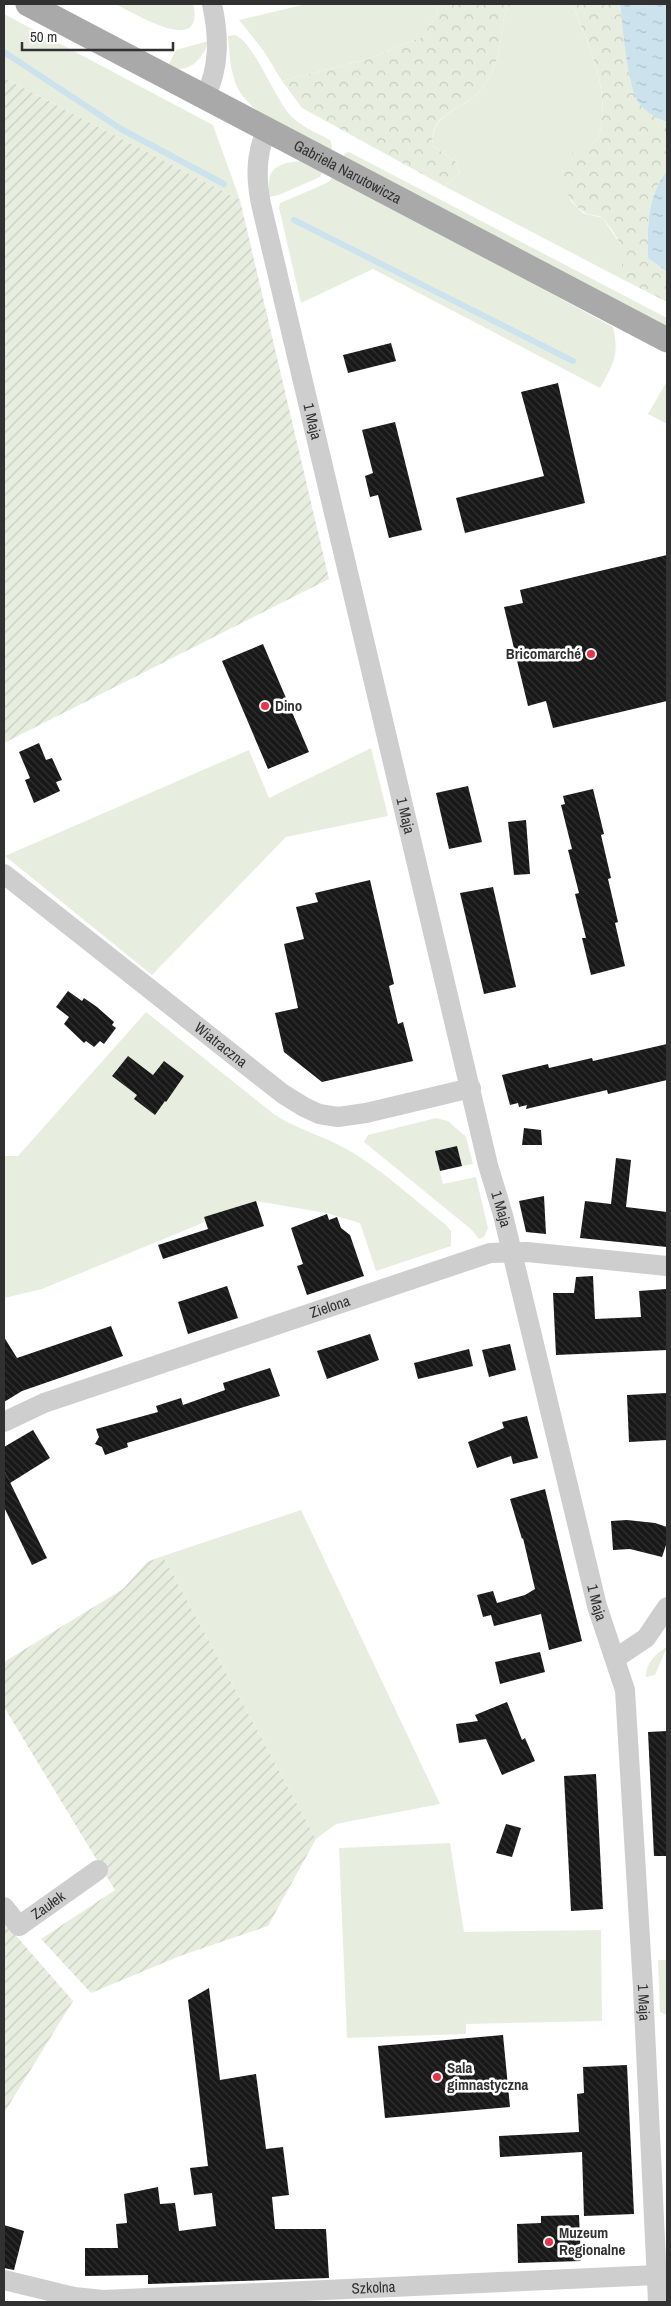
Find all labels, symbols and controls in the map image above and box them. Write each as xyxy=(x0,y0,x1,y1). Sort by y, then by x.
scale bar xyxy=(22,20,174,52)
text: 50 m xyxy=(30,26,57,47)
street label: Gabriela Narutowicza xyxy=(290,135,405,209)
street label: 1 Maja xyxy=(298,401,327,442)
place label: Bricomarché xyxy=(506,643,581,664)
marker: Bricomarché xyxy=(585,648,597,660)
place label: Dino xyxy=(275,695,302,716)
marker: Dino xyxy=(259,700,271,712)
street label: 1 Maja xyxy=(391,795,420,836)
street label: Wiatraczna xyxy=(190,1017,252,1072)
street label: 1 Maja xyxy=(486,1188,517,1229)
street label: Zielona xyxy=(307,1290,353,1323)
street label: 1 Maja xyxy=(582,1582,612,1624)
street label: Zaułek xyxy=(27,1885,70,1924)
street label: 1 Maja xyxy=(633,1983,656,2022)
place label: Sala gimnastyczna xyxy=(447,2057,529,2095)
marker: Sala gimnastyczna xyxy=(431,2071,443,2083)
place label: Muzeum Regionalne xyxy=(559,2222,625,2260)
marker: Muzeum Regionalne xyxy=(543,2236,555,2248)
street label: Szkolna xyxy=(351,2276,396,2299)

